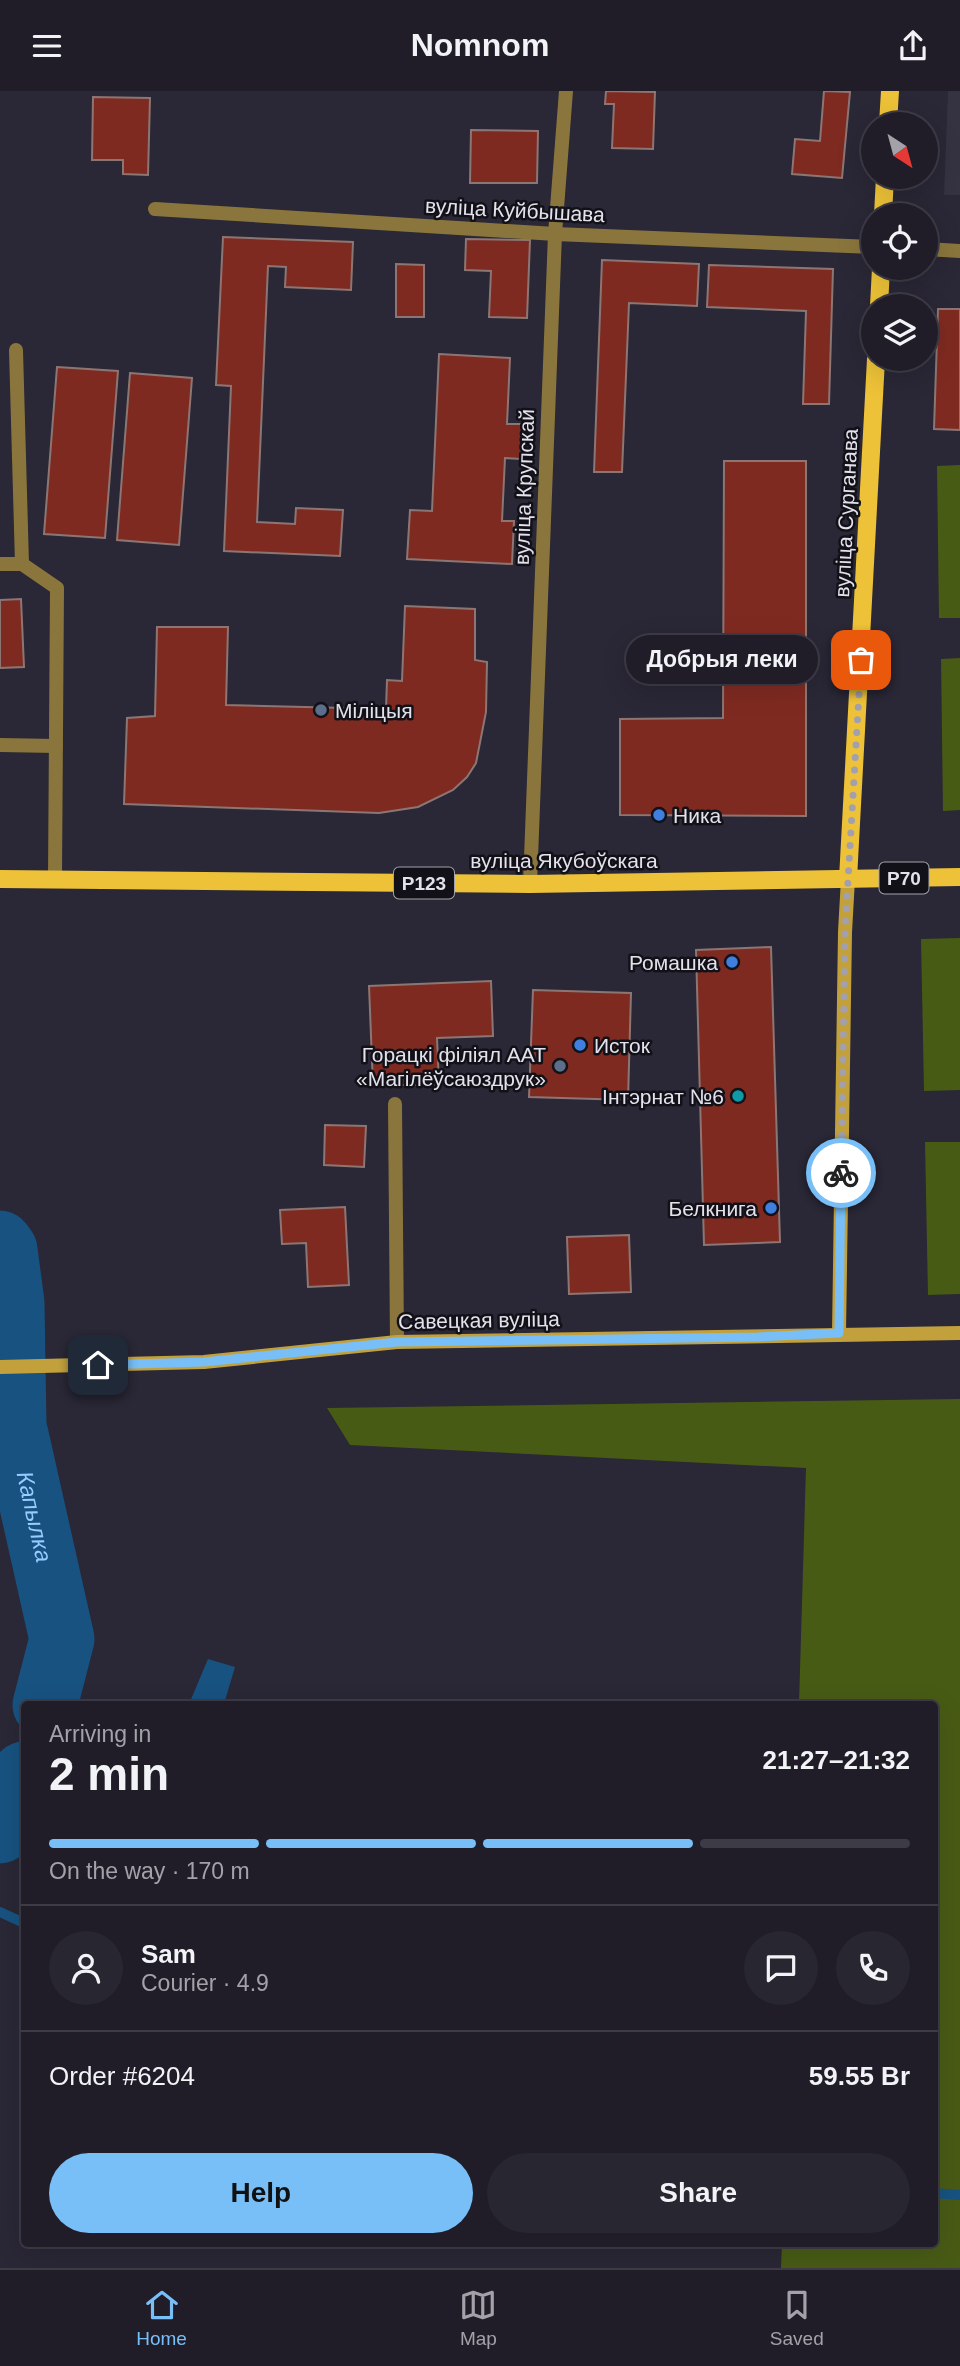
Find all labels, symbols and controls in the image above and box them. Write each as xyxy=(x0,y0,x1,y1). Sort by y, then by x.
icon: menu xyxy=(28,27,66,65)
text: Nomnom xyxy=(411,27,549,63)
icon: share xyxy=(894,27,932,65)
north arrow xyxy=(861,112,938,189)
map controls xyxy=(861,112,938,371)
street label: вуліца Куйбышава xyxy=(425,194,606,226)
button: locate xyxy=(861,203,938,280)
button: layers xyxy=(861,294,938,371)
street label: вуліца Крупскай xyxy=(510,408,538,566)
street label: вуліца Сурганава xyxy=(830,428,862,598)
pin xyxy=(831,630,891,690)
callout: Добрыя леки xyxy=(626,635,819,685)
icon: bag xyxy=(842,641,880,679)
text: Добрыя леки xyxy=(646,646,798,672)
place label: Міліцыя xyxy=(335,699,413,722)
marker: Міліцыя xyxy=(313,702,329,718)
place label: Ника xyxy=(673,804,722,827)
marker: Ника xyxy=(651,807,667,823)
street label: вуліца Якубоўскага xyxy=(470,849,658,872)
road number: Р70 xyxy=(880,863,928,893)
road number: Р123 xyxy=(394,867,454,898)
place label: Ромашка xyxy=(629,951,718,974)
marker: Ромашка xyxy=(724,954,740,970)
place label: Исток xyxy=(594,1034,651,1057)
marker: Исток xyxy=(572,1037,588,1053)
place label: Горацкі філіял ААТ «Магілёўсаюздрук» xyxy=(356,1043,546,1090)
marker: Горацкі філіял ААТ «Магілёўсаюздрук» xyxy=(552,1058,568,1074)
place label: Інтэрнат №6 xyxy=(602,1085,724,1108)
marker: Інтэрнат №6 xyxy=(730,1088,746,1104)
courier xyxy=(806,1138,876,1208)
icon: bike xyxy=(822,1154,860,1192)
place label: Белкнига xyxy=(669,1197,757,1220)
marker: Белкнига xyxy=(763,1200,779,1216)
street label: Савецкая вуліца xyxy=(398,1307,560,1333)
pin xyxy=(68,1335,128,1395)
icon: home xyxy=(79,1346,117,1384)
water label: Капылка xyxy=(12,1469,57,1565)
text: Arriving in xyxy=(49,1721,151,1747)
text: 21:27–21:32 xyxy=(763,1745,910,1775)
text: 2 min xyxy=(49,1748,169,1800)
text: On the way · 170 m xyxy=(49,1858,250,1884)
button: person xyxy=(49,1931,123,2005)
button: chat xyxy=(744,1931,818,2005)
button: phone xyxy=(836,1931,910,2005)
text: Sam xyxy=(141,1939,196,1969)
text: Courier · 4.9 xyxy=(141,1970,269,1996)
text: Order #6204 xyxy=(49,2061,195,2091)
text: 59.55 Br xyxy=(809,2061,910,2091)
button: Help xyxy=(49,2153,473,2233)
button: Share xyxy=(487,2153,910,2233)
tab: Home xyxy=(136,2286,187,2350)
tab: Map xyxy=(459,2286,497,2350)
tab: Saved xyxy=(770,2286,824,2350)

